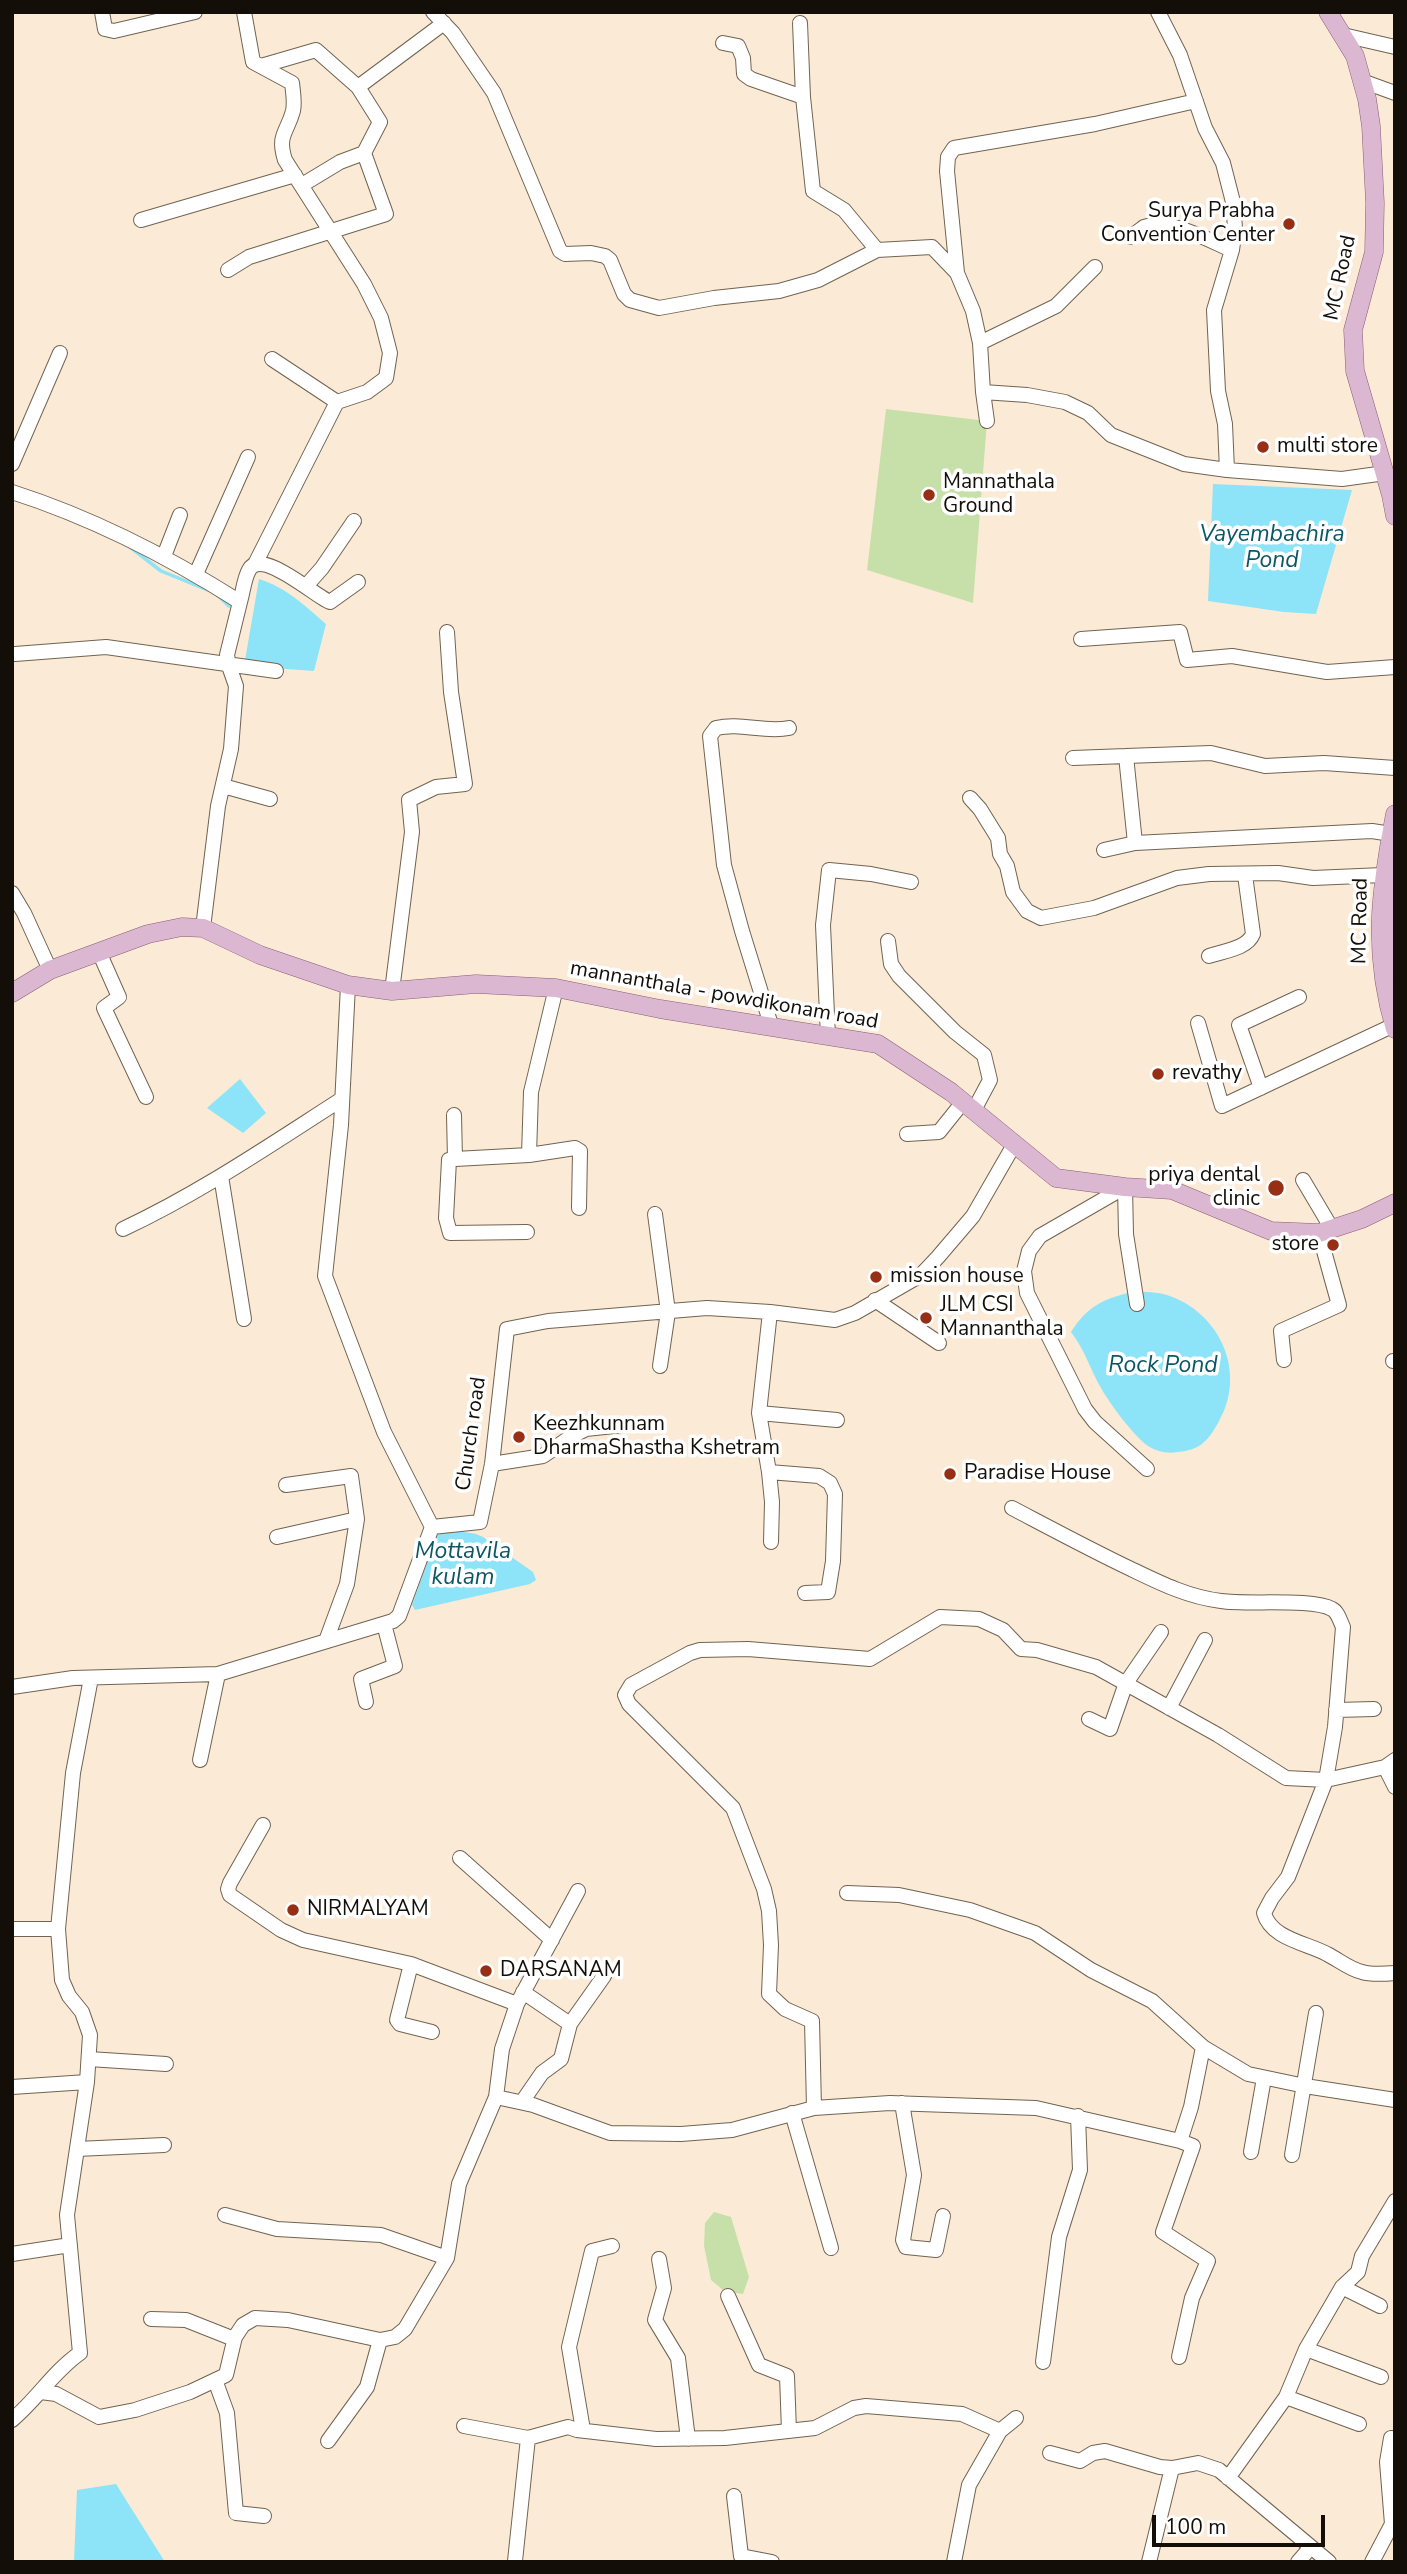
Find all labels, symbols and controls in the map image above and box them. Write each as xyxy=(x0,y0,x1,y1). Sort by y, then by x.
place label: Surya Prabha Convention Center xyxy=(1101,199,1275,249)
marker: Surya Prabha Convention Center xyxy=(1281,216,1297,232)
street label: MC Road xyxy=(1320,233,1362,323)
place label: multi store xyxy=(1277,434,1378,460)
marker: multi store xyxy=(1255,439,1271,455)
place label: Mannathala Ground xyxy=(943,470,1055,520)
marker: Mannathala Ground xyxy=(921,487,937,503)
water label: Vayembachira Pond xyxy=(1199,521,1345,575)
street label: MC Road xyxy=(1348,878,1374,964)
street label: mannanthala - powdikonam road xyxy=(568,956,880,1036)
place label: revathy xyxy=(1172,1061,1242,1087)
marker: revathy xyxy=(1150,1066,1166,1082)
place label: priya dental clinic xyxy=(1148,1163,1260,1213)
marker: priya dental clinic xyxy=(1266,1178,1286,1198)
place label: store xyxy=(1272,1232,1319,1258)
marker: store xyxy=(1325,1237,1341,1253)
place label: mission house xyxy=(890,1264,1024,1290)
marker: mission house xyxy=(868,1269,884,1285)
place label: JLM CSI Mannanthala xyxy=(940,1293,1064,1343)
marker: JLM CSI Mannanthala xyxy=(918,1310,934,1326)
water label: Rock Pond xyxy=(1108,1352,1218,1380)
street label: Church road xyxy=(452,1375,492,1493)
place label: Keezhkunnam DharmaShastha Kshetram xyxy=(533,1412,780,1462)
marker: Keezhkunnam DharmaShastha Kshetram xyxy=(511,1429,527,1445)
place label: Paradise House xyxy=(964,1461,1111,1487)
marker: Paradise House xyxy=(942,1466,958,1482)
water label: Mottavila kulam xyxy=(415,1538,511,1592)
place label: NIRMALYAM xyxy=(307,1897,429,1923)
marker: NIRMALYAM xyxy=(285,1902,301,1918)
place label: DARSANAM xyxy=(500,1958,622,1984)
marker: DARSANAM xyxy=(478,1963,494,1979)
scale bar xyxy=(1155,2500,1328,2544)
text: 100 m xyxy=(1165,2513,1226,2541)

